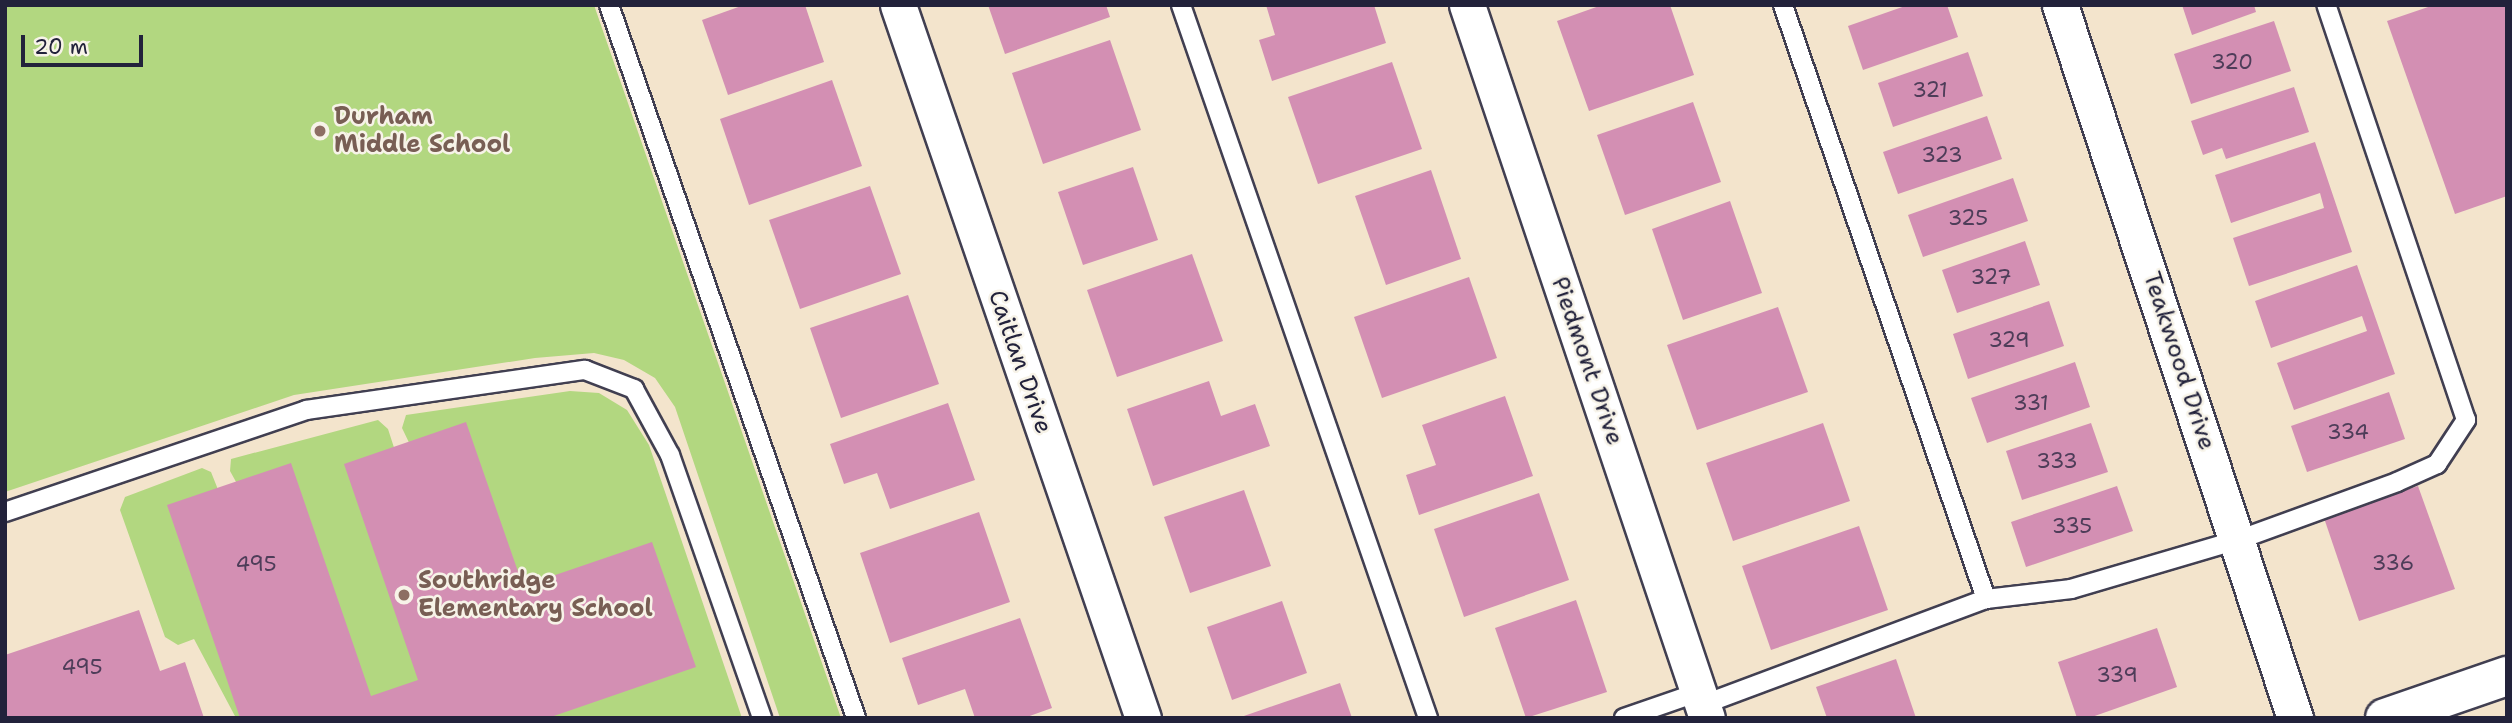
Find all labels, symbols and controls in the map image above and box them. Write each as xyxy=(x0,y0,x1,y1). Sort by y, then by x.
scale bar xyxy=(24,21,147,65)
text: 20 m xyxy=(34,33,88,61)
house number: 320 xyxy=(2211,49,2253,75)
house number: 321 xyxy=(1912,77,1948,103)
place label: Durham Middle School xyxy=(334,103,510,159)
marker: Durham Middle School xyxy=(312,123,328,139)
house number: 323 xyxy=(1921,142,1963,168)
house number: 325 xyxy=(1948,205,1988,231)
house number: 327 xyxy=(1970,264,2012,290)
street label: Teakwood Drive xyxy=(2137,268,2221,454)
street label: Piedmont Drive xyxy=(1545,273,1629,449)
street label: Caitlan Drive xyxy=(982,286,1058,438)
house number: 329 xyxy=(1988,327,2030,353)
house number: 331 xyxy=(2013,390,2049,416)
house number: 334 xyxy=(2327,419,2369,445)
house number: 333 xyxy=(2036,448,2078,474)
house number: 335 xyxy=(2052,513,2092,539)
house number: 336 xyxy=(2372,550,2414,576)
house number: 495 xyxy=(235,551,277,577)
place label: Southridge Elementary School xyxy=(418,567,653,623)
marker: Southridge Elementary School xyxy=(396,587,412,603)
house number: 495 xyxy=(61,654,103,680)
house number: 339 xyxy=(2096,662,2138,688)

